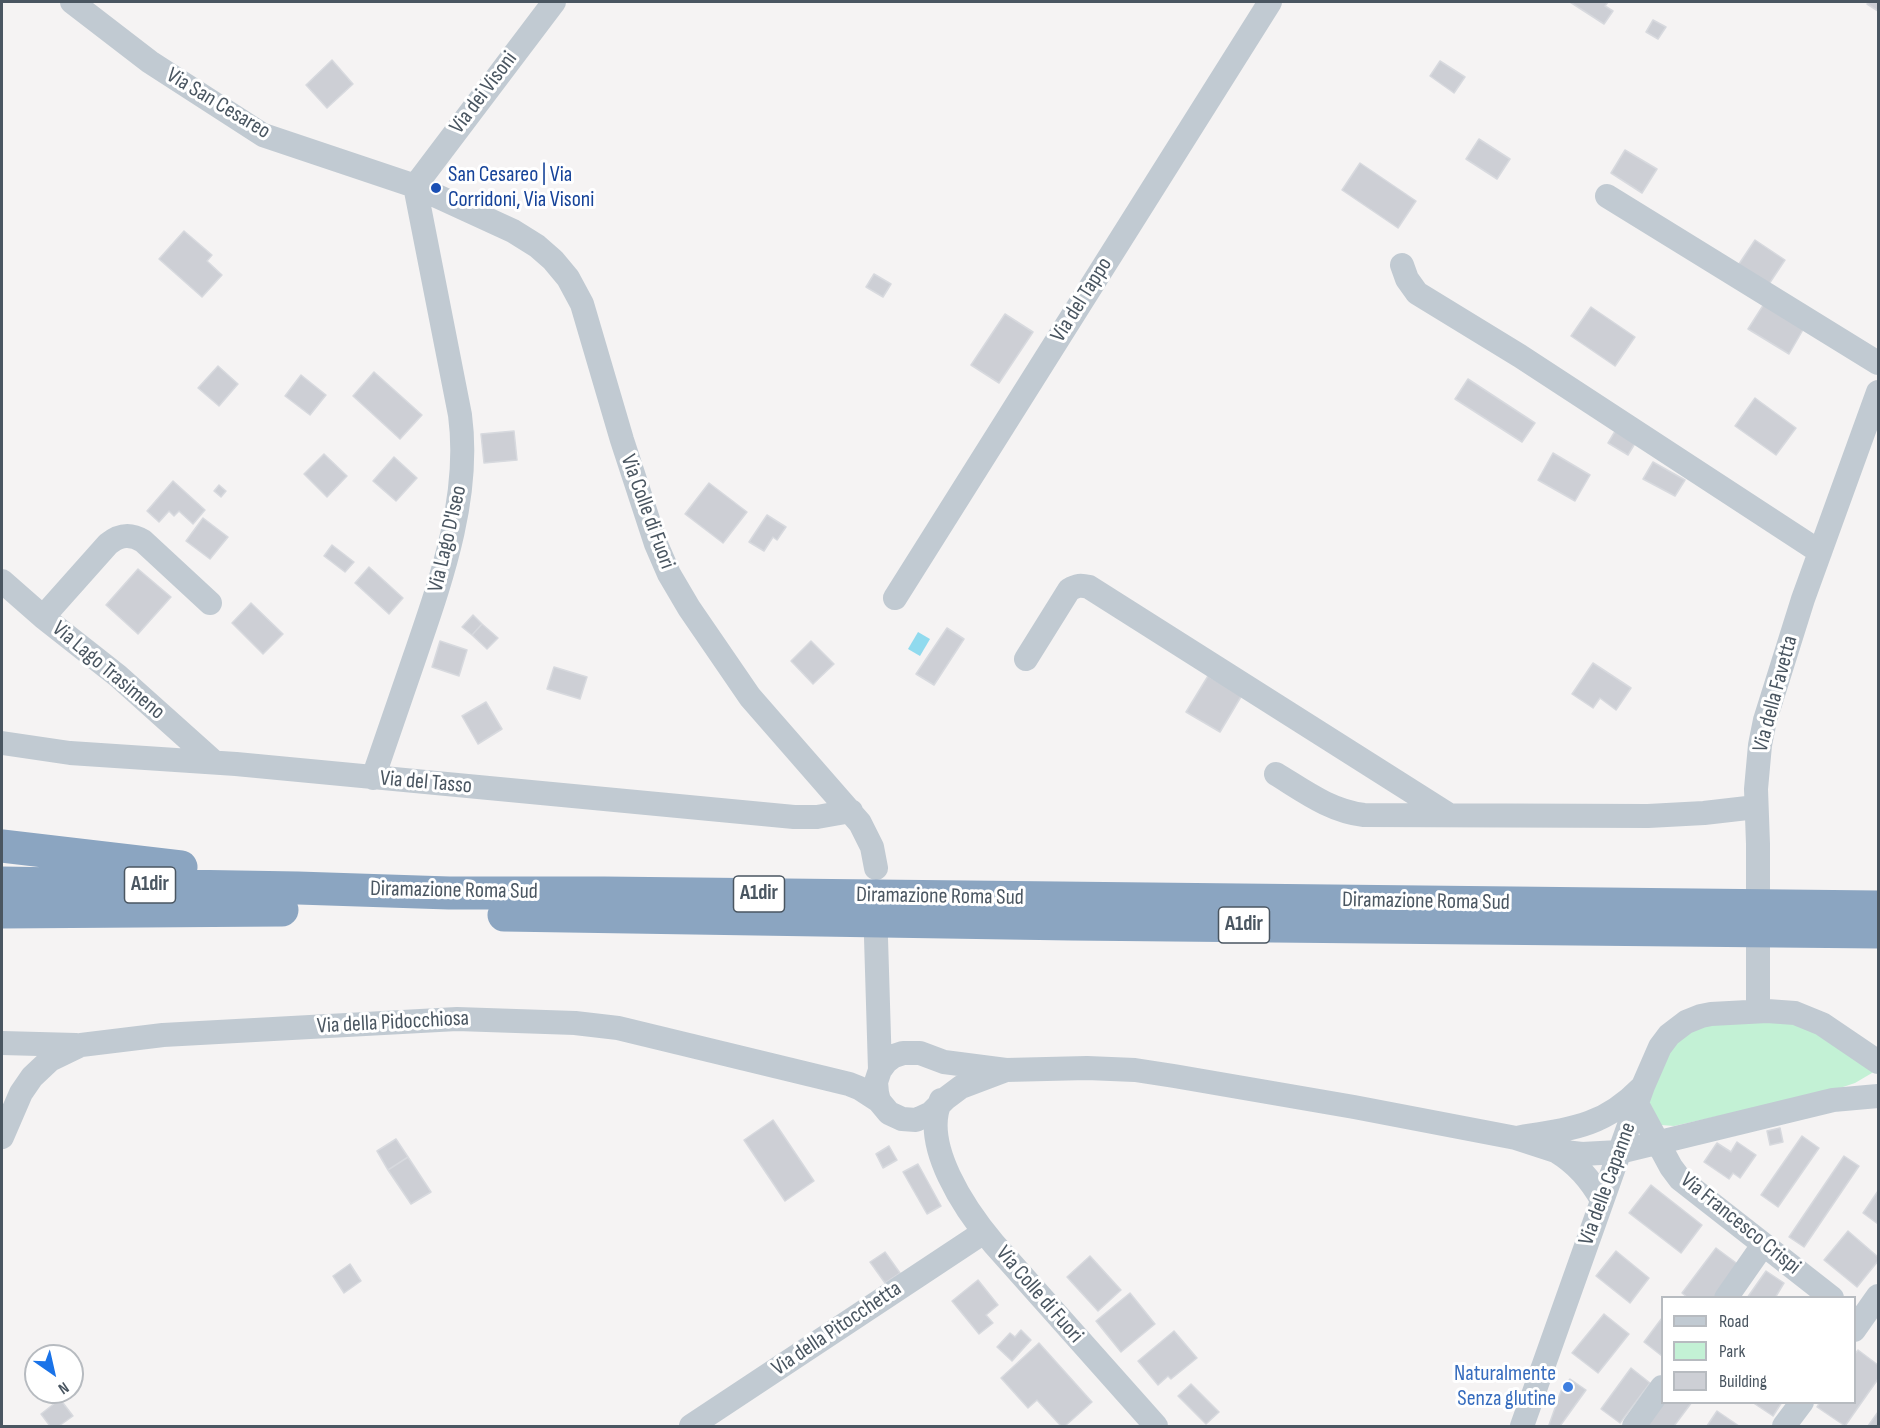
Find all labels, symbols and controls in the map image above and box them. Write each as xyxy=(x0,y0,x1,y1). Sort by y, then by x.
street label: Via dei Visoni xyxy=(445,47,523,139)
street label: Via San Cesareo xyxy=(161,63,275,145)
place label: San Cesareo | Via Corridoni, Via Visoni xyxy=(448,162,594,214)
marker: San Cesareo | Via Corridoni, Via Visoni xyxy=(429,181,443,195)
street label: Via del Tappo xyxy=(1046,253,1118,347)
street label: Via Colle di Fuori xyxy=(614,451,680,573)
street label: Via Lago D'Iseo xyxy=(423,483,473,595)
street label: Via Lago Trasimeno xyxy=(46,616,170,726)
street label: Via della Favetta xyxy=(1748,633,1804,755)
street label: Via del Tasso xyxy=(379,766,473,800)
road number: A1dir xyxy=(124,867,176,903)
street label: Diramazione Roma Sud xyxy=(370,876,538,906)
road number: A1dir xyxy=(734,876,784,912)
street label: Diramazione Roma Sud xyxy=(856,882,1024,912)
street label: Diramazione Roma Sud xyxy=(1342,887,1510,917)
road number: A1dir xyxy=(1218,907,1270,943)
street label: Via della Pidocchiosa xyxy=(316,1006,470,1040)
street label: Via delle Capanne xyxy=(1574,1119,1642,1249)
street label: Via Francesco Crispi xyxy=(1675,1167,1805,1281)
street label: Via Colle di Fuori xyxy=(990,1241,1088,1349)
street label: Via della Pitocchetta xyxy=(767,1276,907,1382)
legend xyxy=(1661,1296,1856,1404)
text: Road xyxy=(1719,1311,1749,1332)
text: Park xyxy=(1719,1341,1745,1362)
north arrow xyxy=(24,1344,84,1404)
place label: Naturalmente Senza glutine xyxy=(1454,1361,1556,1412)
text: Building xyxy=(1719,1371,1767,1392)
text: N xyxy=(54,1377,72,1398)
marker: Naturalmente Senza glutine xyxy=(1561,1380,1575,1394)

